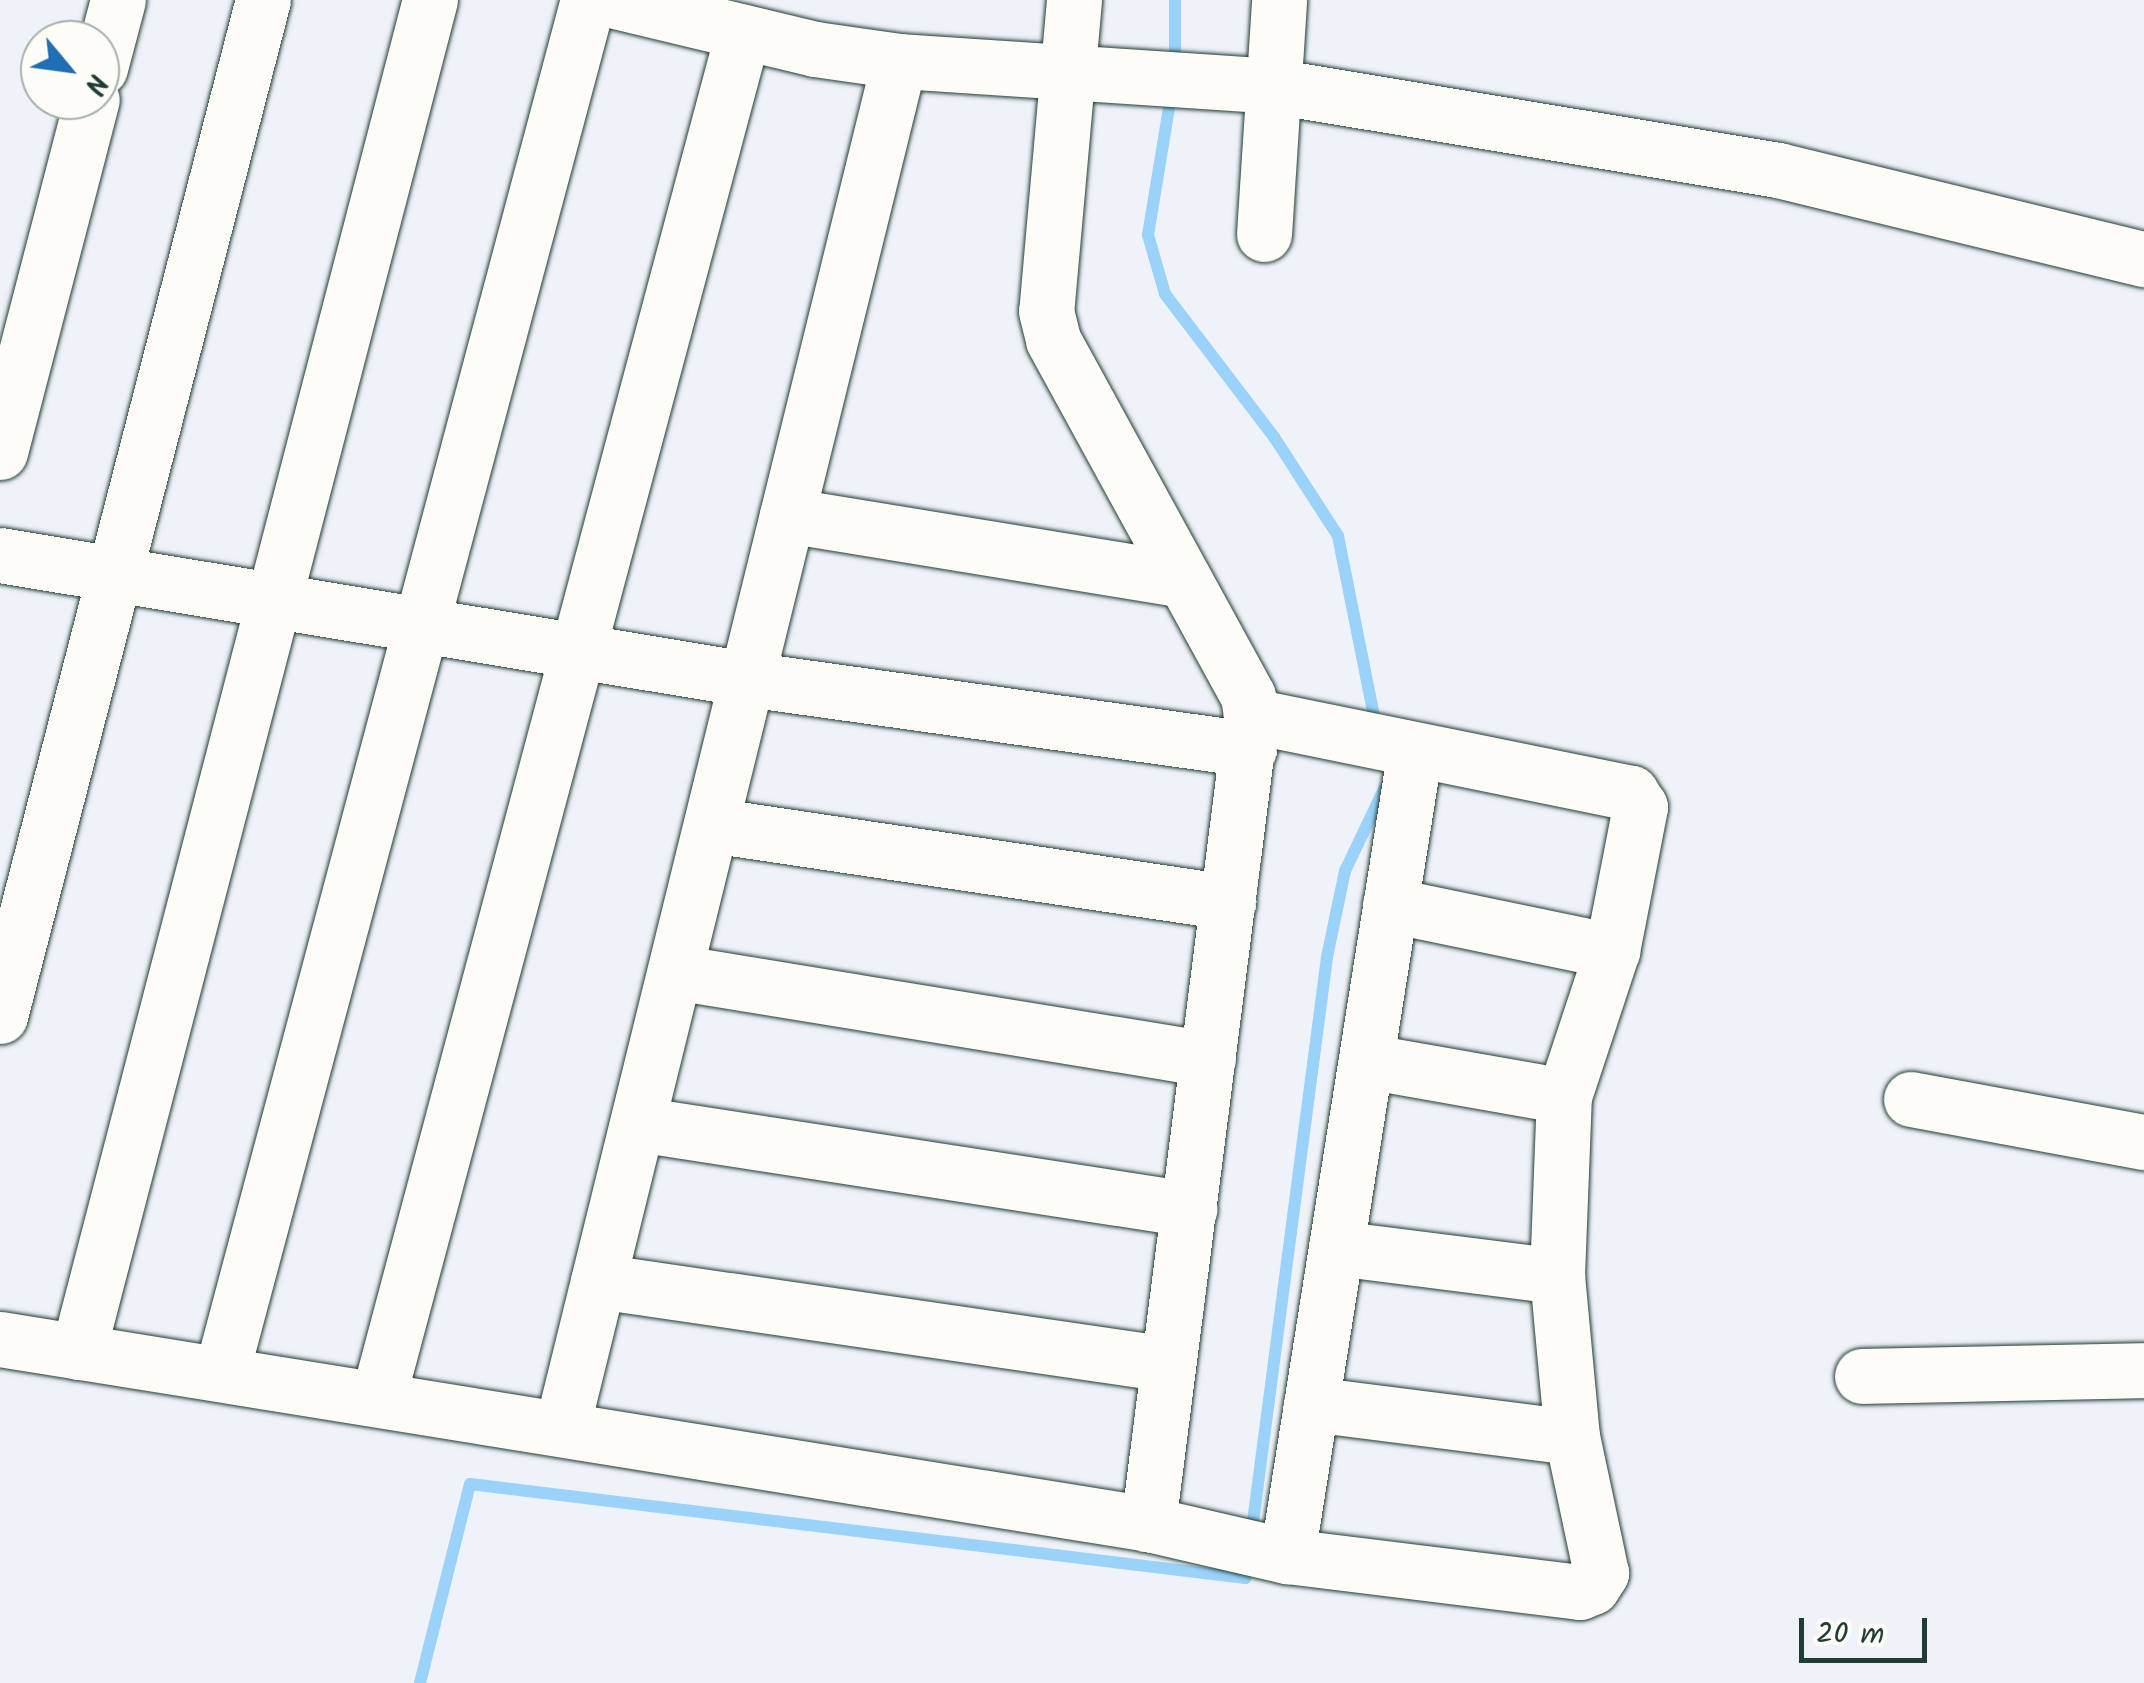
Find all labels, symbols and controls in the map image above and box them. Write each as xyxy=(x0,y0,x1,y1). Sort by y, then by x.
north arrow xyxy=(20,20,120,120)
text: N xyxy=(71,65,119,102)
scale bar xyxy=(1804,1598,1932,1660)
text: 20 m xyxy=(1816,1611,1884,1659)

